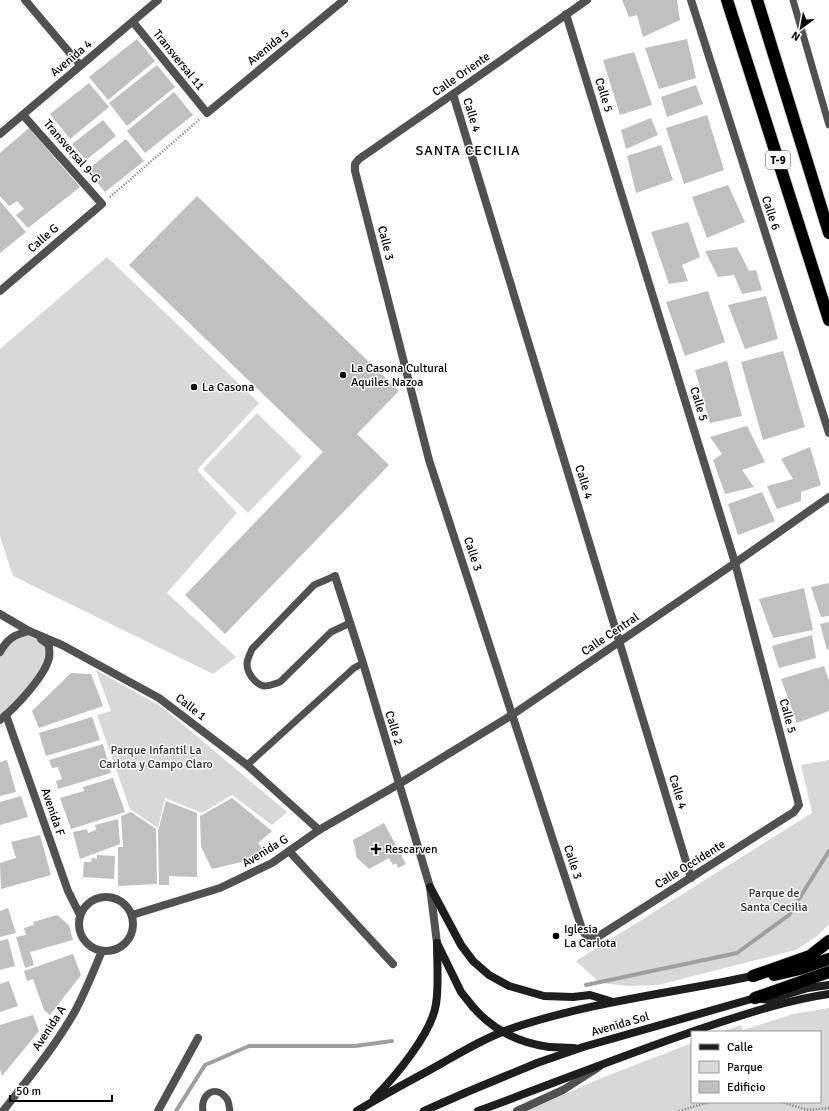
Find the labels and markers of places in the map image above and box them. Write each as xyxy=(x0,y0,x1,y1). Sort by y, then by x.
place label: La Casona Cultural Aquiles Nazoa xyxy=(351,361,448,390)
marker: La Casona Cultural Aquiles Nazoa xyxy=(338,370,348,380)
place label: La Casona xyxy=(202,380,254,395)
marker: La Casona xyxy=(189,382,199,392)
place label: Rescarven xyxy=(385,842,438,857)
marker: Rescarven xyxy=(370,843,382,855)
place label: Iglesia La Carlota xyxy=(564,922,616,951)
marker: Iglesia La Carlota xyxy=(551,931,561,941)

